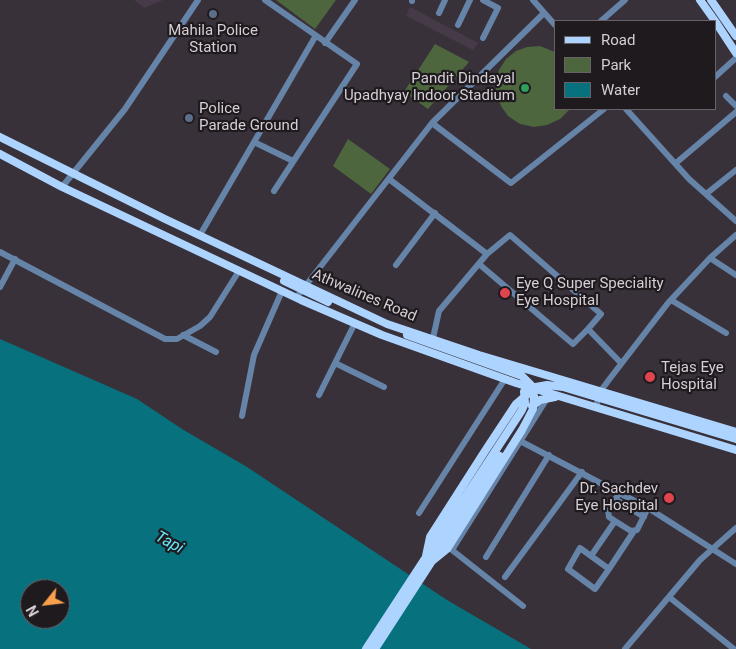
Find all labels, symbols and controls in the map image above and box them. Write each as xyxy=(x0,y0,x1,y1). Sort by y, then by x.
marker: Mahila Police Station xyxy=(207,8,219,20)
legend xyxy=(554,20,716,110)
place label: Mahila Police Station xyxy=(168,22,258,57)
text: Road xyxy=(601,31,635,49)
text: Park xyxy=(601,56,631,74)
place label: Pandit Dindayal Upadhyay Indoor Stadium xyxy=(344,70,515,105)
text: Water xyxy=(601,81,640,99)
marker: Pandit Dindayal Upadhyay Indoor Stadium xyxy=(519,82,531,94)
place label: Police Parade Ground xyxy=(199,100,298,135)
marker: Police Parade Ground xyxy=(183,112,195,124)
street label: Athwalines Road xyxy=(309,266,419,326)
place label: Eye Q Super Speciality Eye Hospital xyxy=(516,275,664,310)
marker: Eye Q Super Speciality Eye Hospital xyxy=(498,286,512,300)
place label: Tejas Eye Hospital xyxy=(661,359,724,394)
marker: Tejas Eye Hospital xyxy=(643,370,657,384)
place label: Dr. Sachdev Eye Hospital xyxy=(575,480,658,515)
marker: Dr. Sachdev Eye Hospital xyxy=(662,491,676,505)
water label: Tapi xyxy=(152,527,186,559)
north arrow xyxy=(20,579,70,629)
text: N xyxy=(23,603,42,619)

